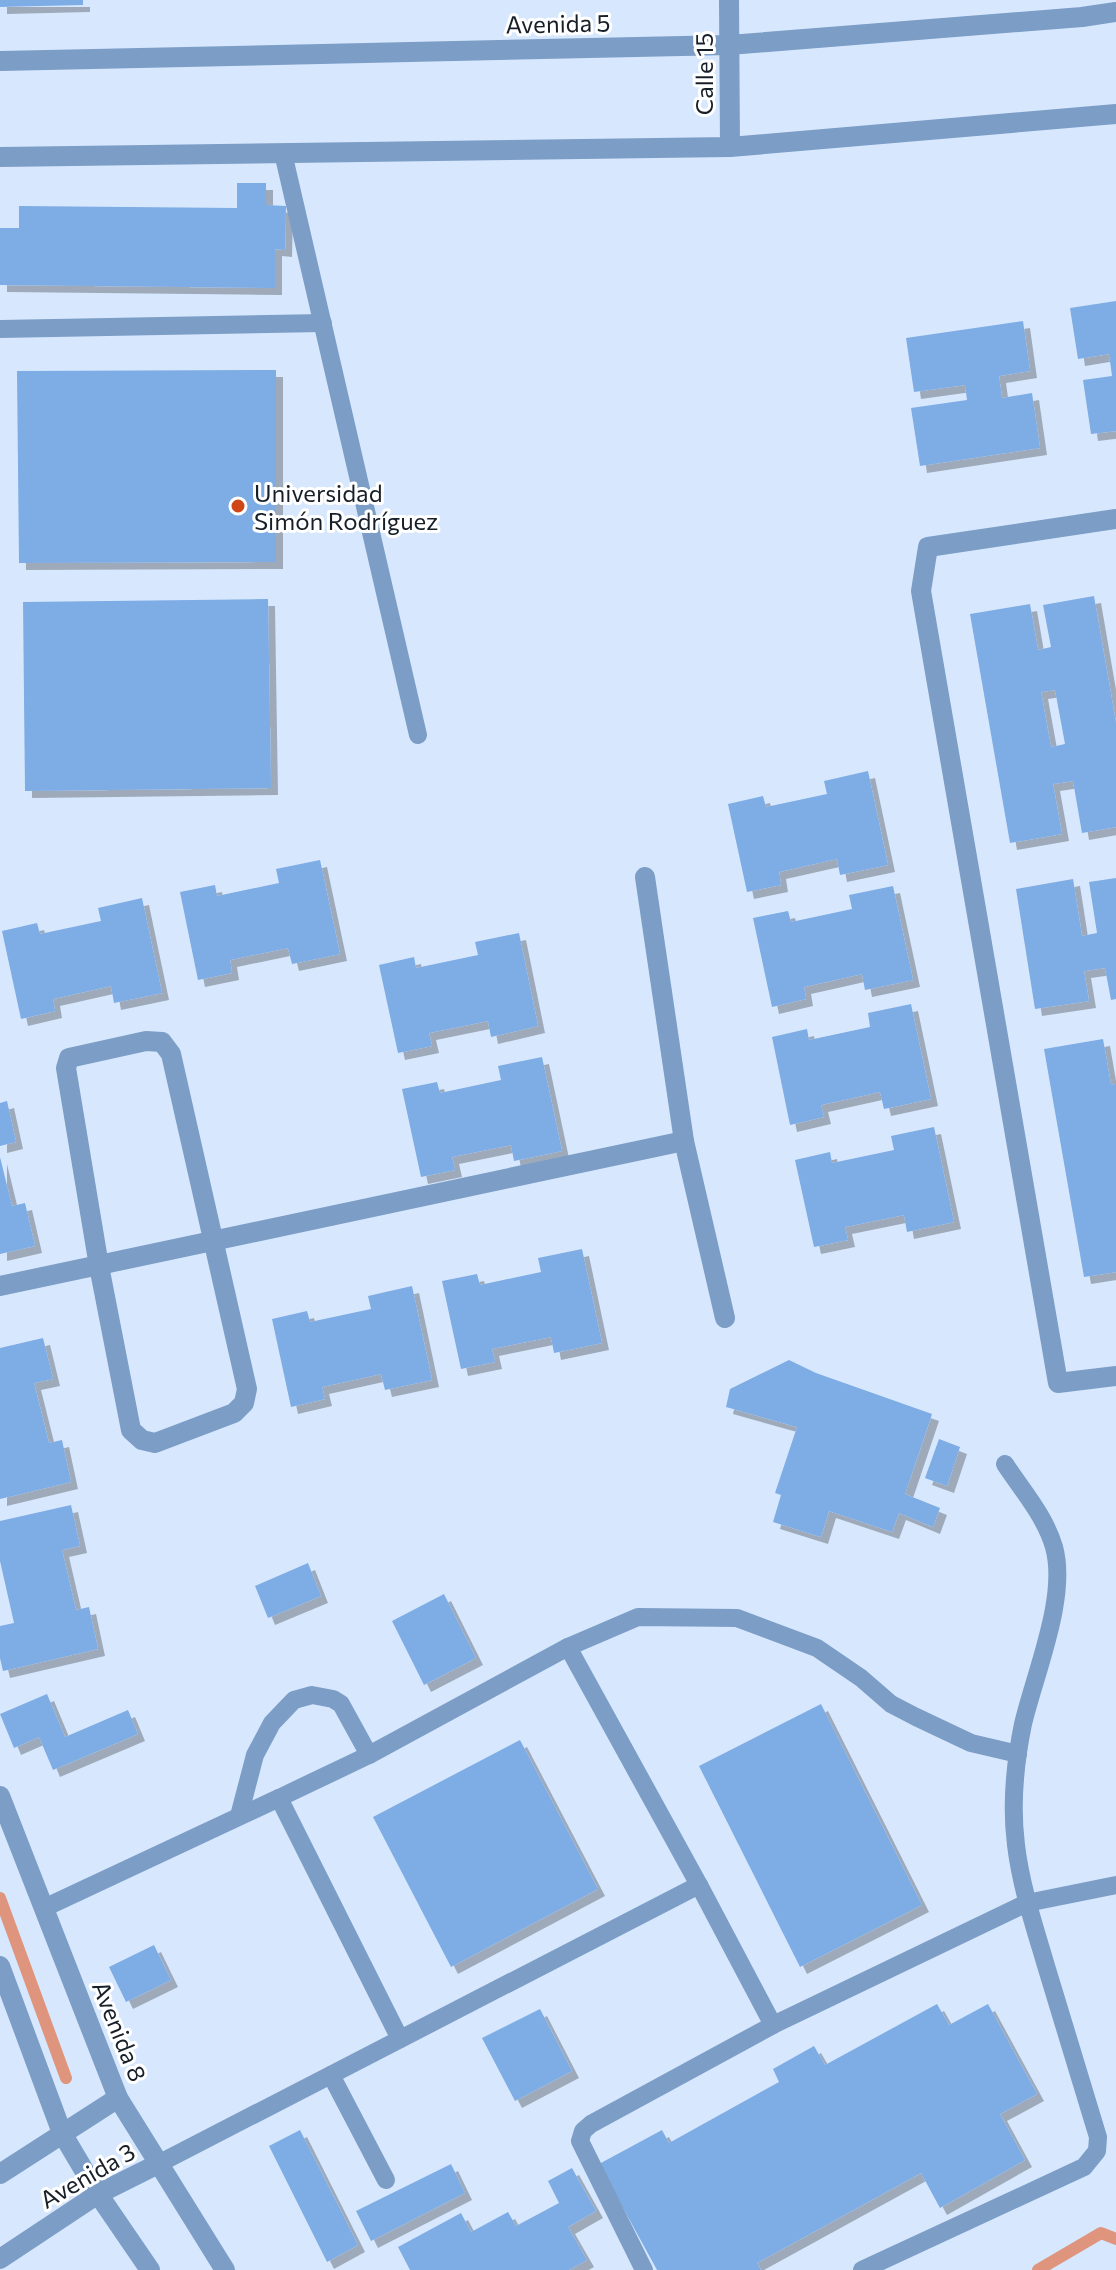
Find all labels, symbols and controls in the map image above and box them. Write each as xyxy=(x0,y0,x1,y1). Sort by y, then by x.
street label: Avenida 5 xyxy=(505,8,611,38)
street label: Calle 15 xyxy=(689,33,718,115)
place label: Universidad Simón Rodríguez xyxy=(254,478,438,535)
marker: Universidad Simón Rodríguez xyxy=(229,497,247,515)
street label: Avenida 8 xyxy=(87,1977,153,2085)
street label: Avenida 3 xyxy=(34,2136,140,2214)

